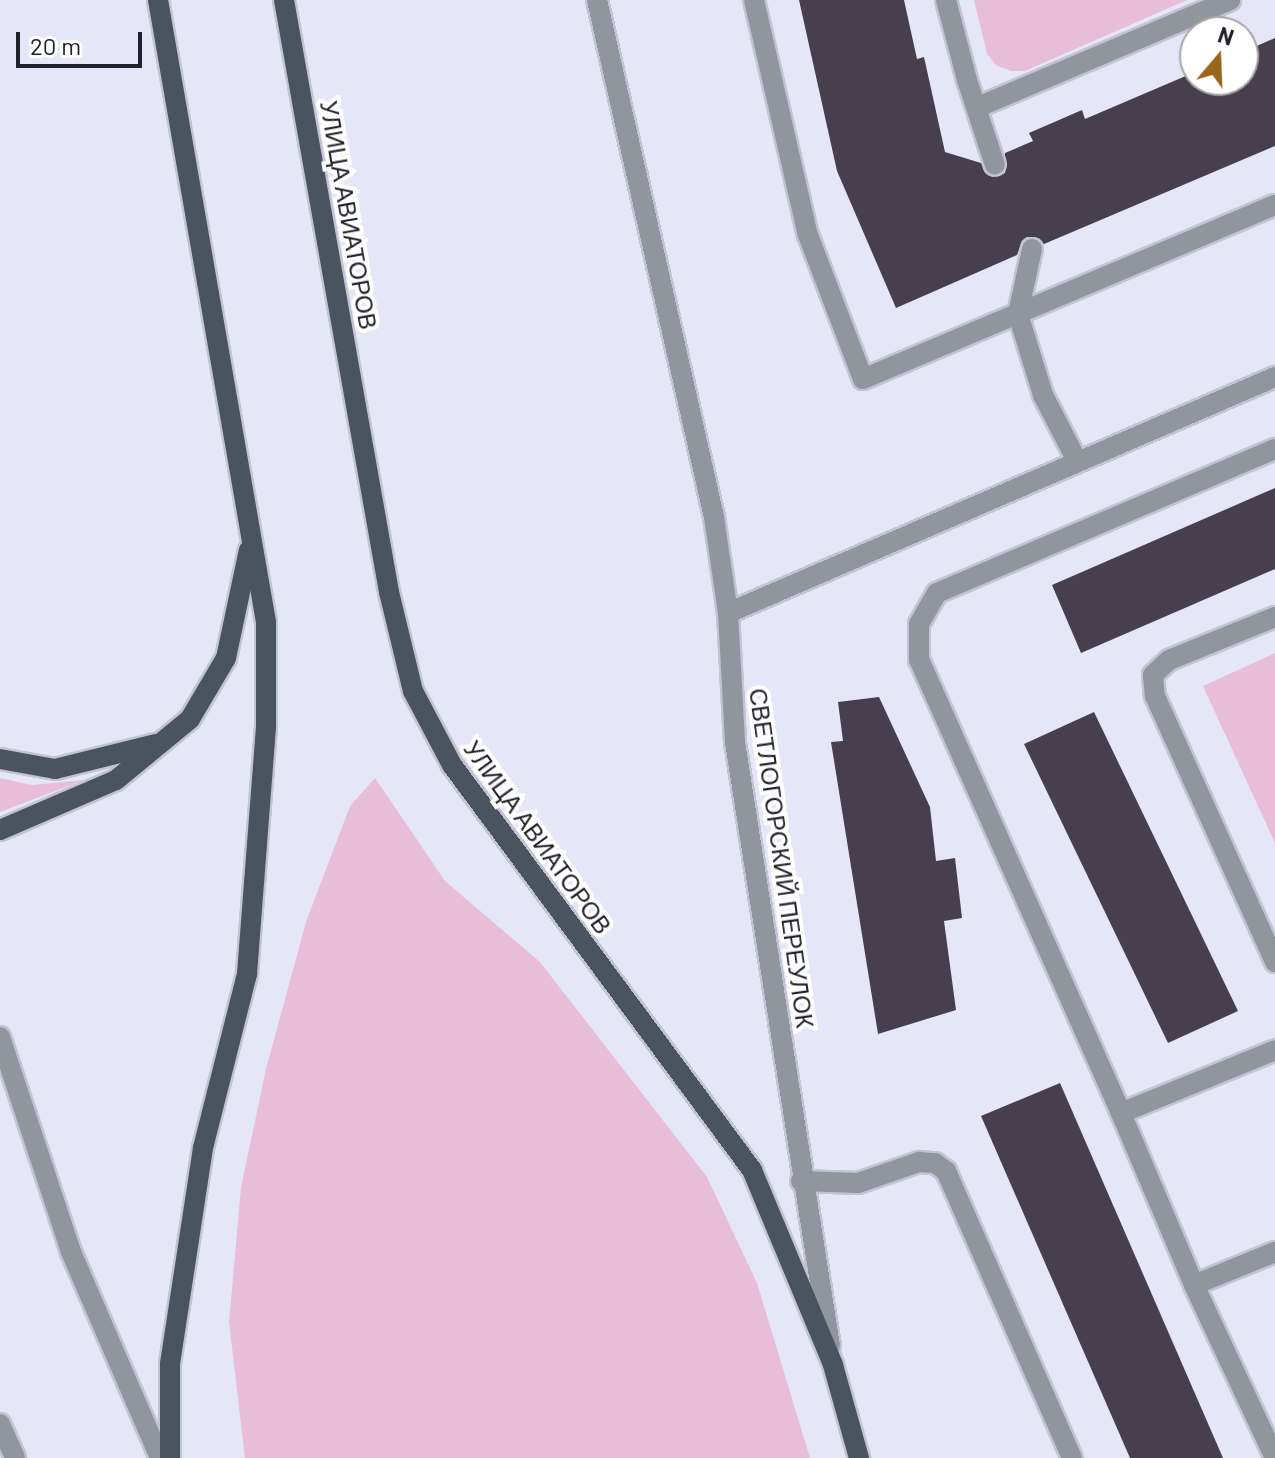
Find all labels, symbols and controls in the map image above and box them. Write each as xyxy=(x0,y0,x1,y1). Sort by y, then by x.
scale bar xyxy=(20,16,146,66)
north arrow xyxy=(1179,16,1259,96)
text: N xyxy=(1215,21,1237,50)
text: 20 m xyxy=(30,31,81,60)
street label: УЛИЦА АВИАТОРОВ xyxy=(315,98,383,332)
street label: СВЕТЛОГОРСКИЙ ПЕРЕУЛОК xyxy=(744,686,820,1030)
street label: УЛИЦА АВИАТОРОВ xyxy=(458,735,618,939)

